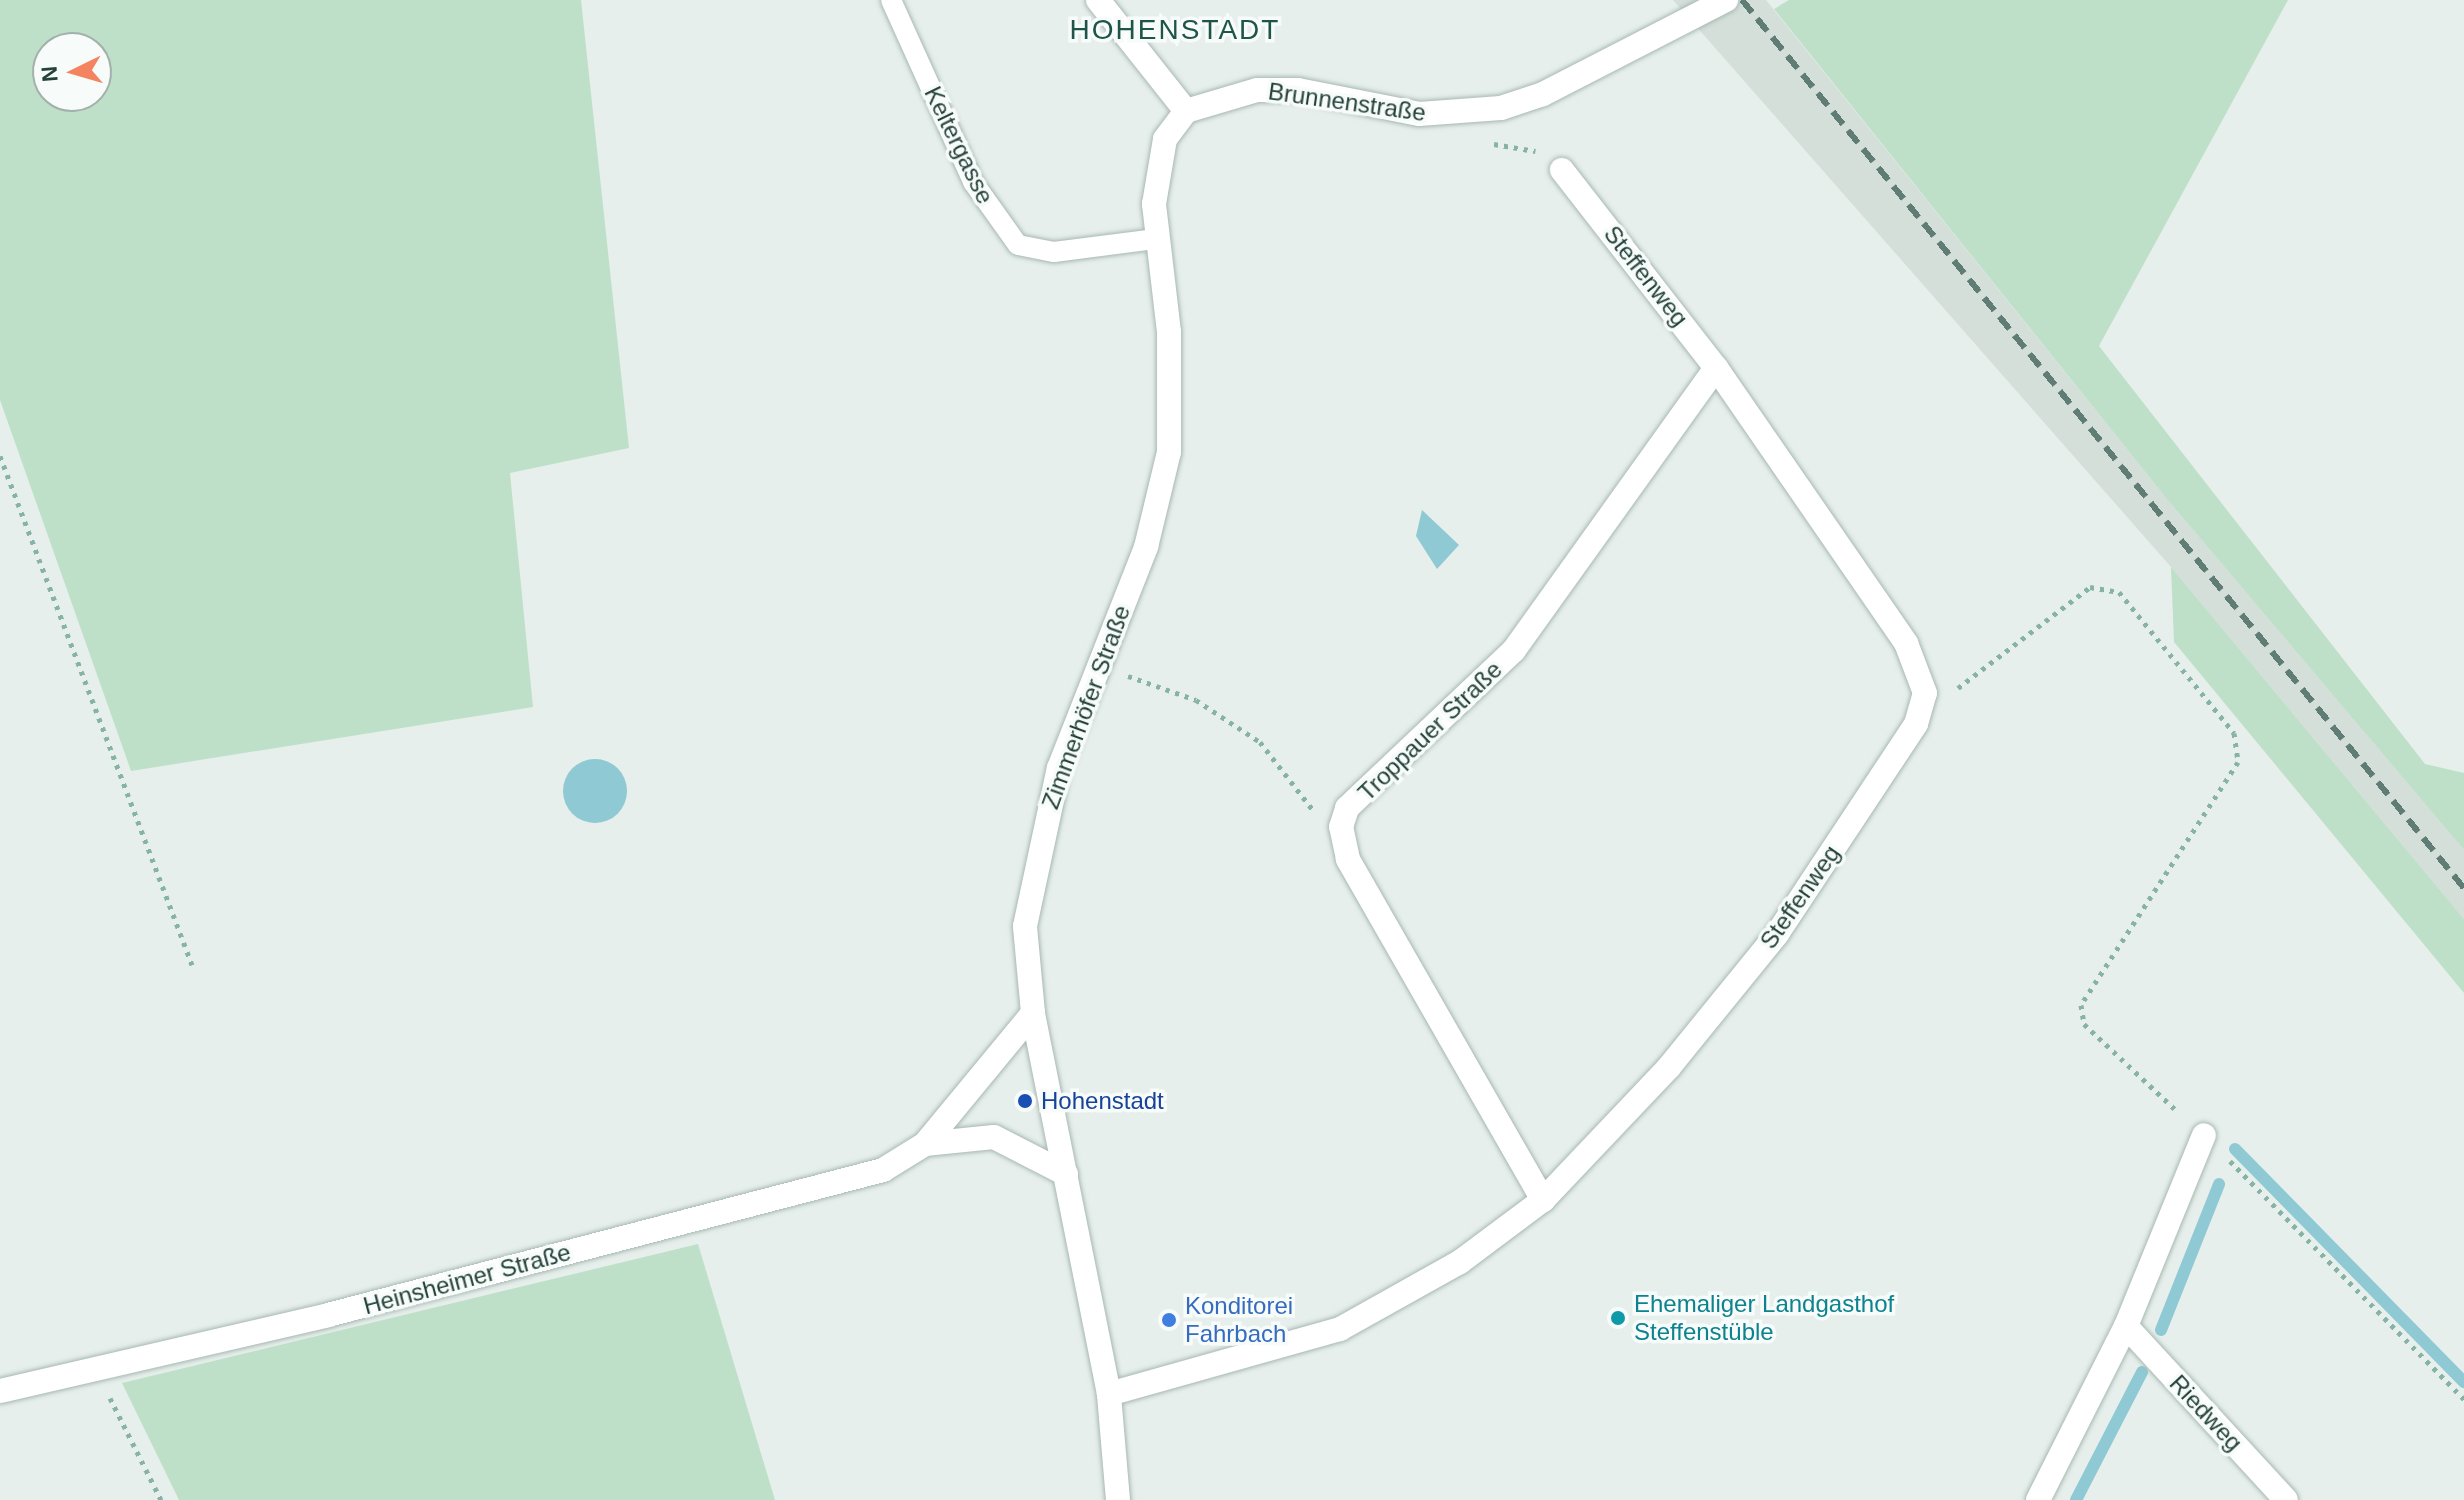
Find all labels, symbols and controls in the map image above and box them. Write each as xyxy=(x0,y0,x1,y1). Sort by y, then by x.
district label: HOHENSTADT xyxy=(1070,13,1280,47)
north arrow xyxy=(32,32,112,112)
text: N xyxy=(36,65,63,83)
street label: Brunnenstraße xyxy=(1266,77,1428,127)
street label: Keltergasse xyxy=(918,82,1000,208)
street label: Steffenweg xyxy=(1598,220,1694,332)
street label: Zimmerhöfer Straße xyxy=(1036,601,1136,813)
street label: Troppauer Straße xyxy=(1352,655,1508,807)
street label: Steffenweg xyxy=(1754,840,1846,954)
place label: Hohenstadt xyxy=(1041,1087,1164,1115)
marker: Hohenstadt xyxy=(1016,1092,1034,1110)
street label: Heinsheimer Straße xyxy=(360,1237,574,1321)
place label: Ehemaliger Landgasthof Steffenstüble xyxy=(1634,1290,1894,1346)
place label: Konditorei Fahrbach xyxy=(1185,1292,1293,1348)
marker: Ehemaliger Landgasthof Steffenstüble xyxy=(1609,1309,1627,1327)
marker: Konditorei Fahrbach xyxy=(1160,1311,1178,1329)
street label: Riedweg xyxy=(2164,1369,2248,1457)

